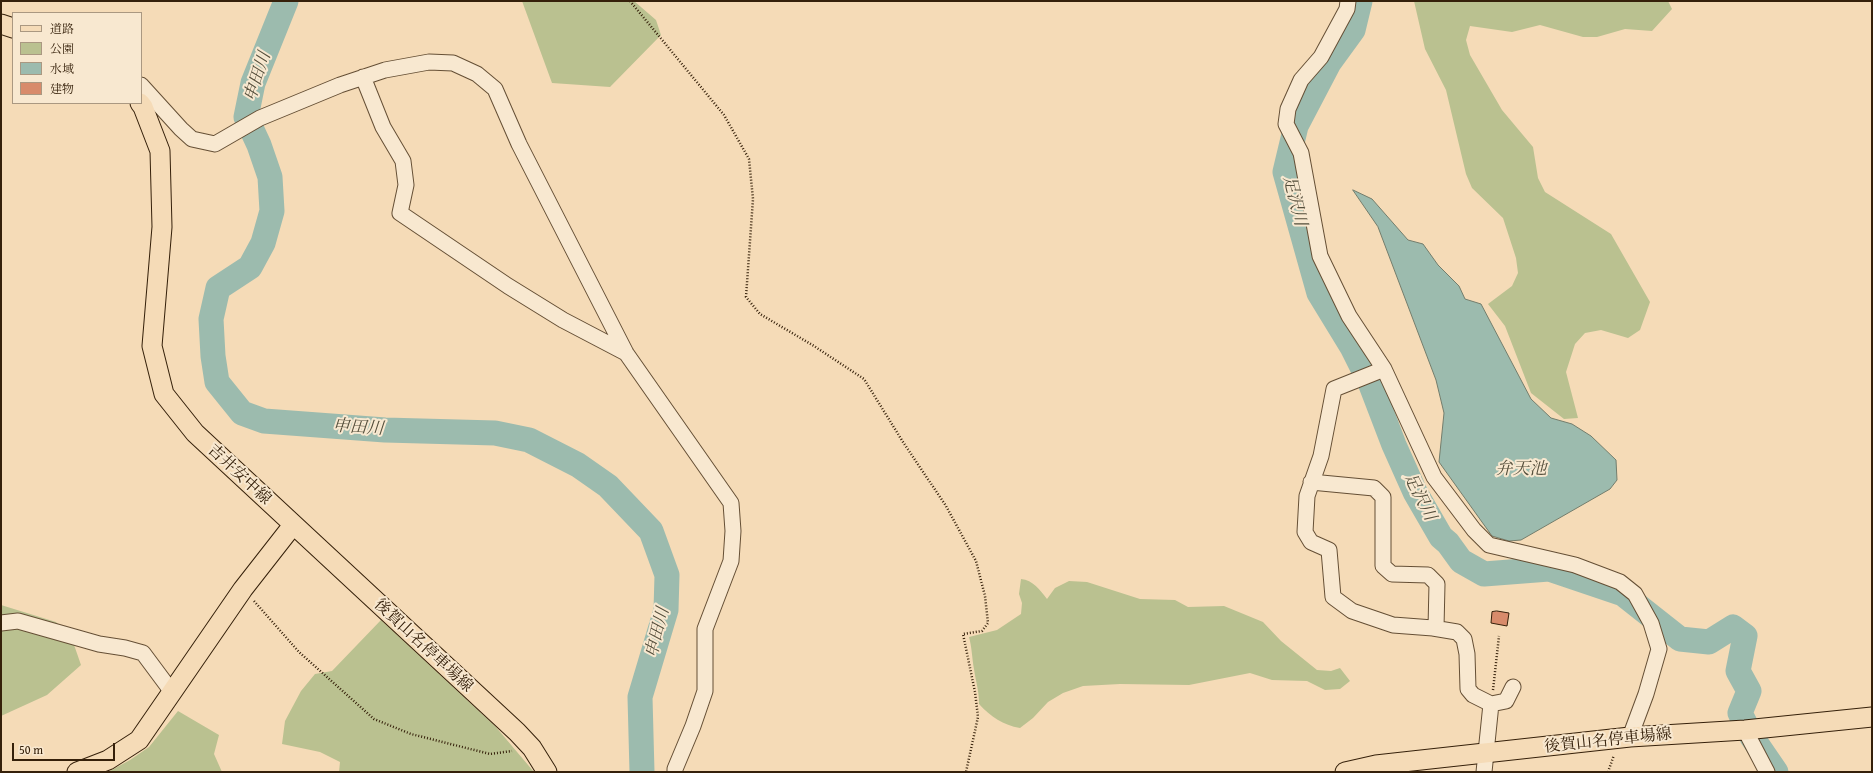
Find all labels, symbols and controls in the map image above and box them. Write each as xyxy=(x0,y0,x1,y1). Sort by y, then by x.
legend xyxy=(12,12,142,104)
text: 道路 xyxy=(50,20,74,37)
text: 公園 xyxy=(50,40,74,57)
water label: 申田川 xyxy=(240,50,276,104)
text: 水域 xyxy=(50,60,74,77)
text: 建物 xyxy=(50,80,74,97)
water label: 足沢川 xyxy=(1278,174,1310,228)
water label: 申田川 xyxy=(332,416,384,440)
street label: 吉井安中線 xyxy=(203,441,275,509)
water label: 弁天池 xyxy=(1496,460,1546,480)
water label: 足沢川 xyxy=(1398,470,1440,524)
street label: 後賀山名停車場線 xyxy=(370,595,476,697)
water label: 申田川 xyxy=(642,606,674,660)
street label: 後賀山名停車場線 xyxy=(1543,725,1673,757)
scale bar xyxy=(14,735,117,761)
text: 50 m xyxy=(19,741,43,758)

